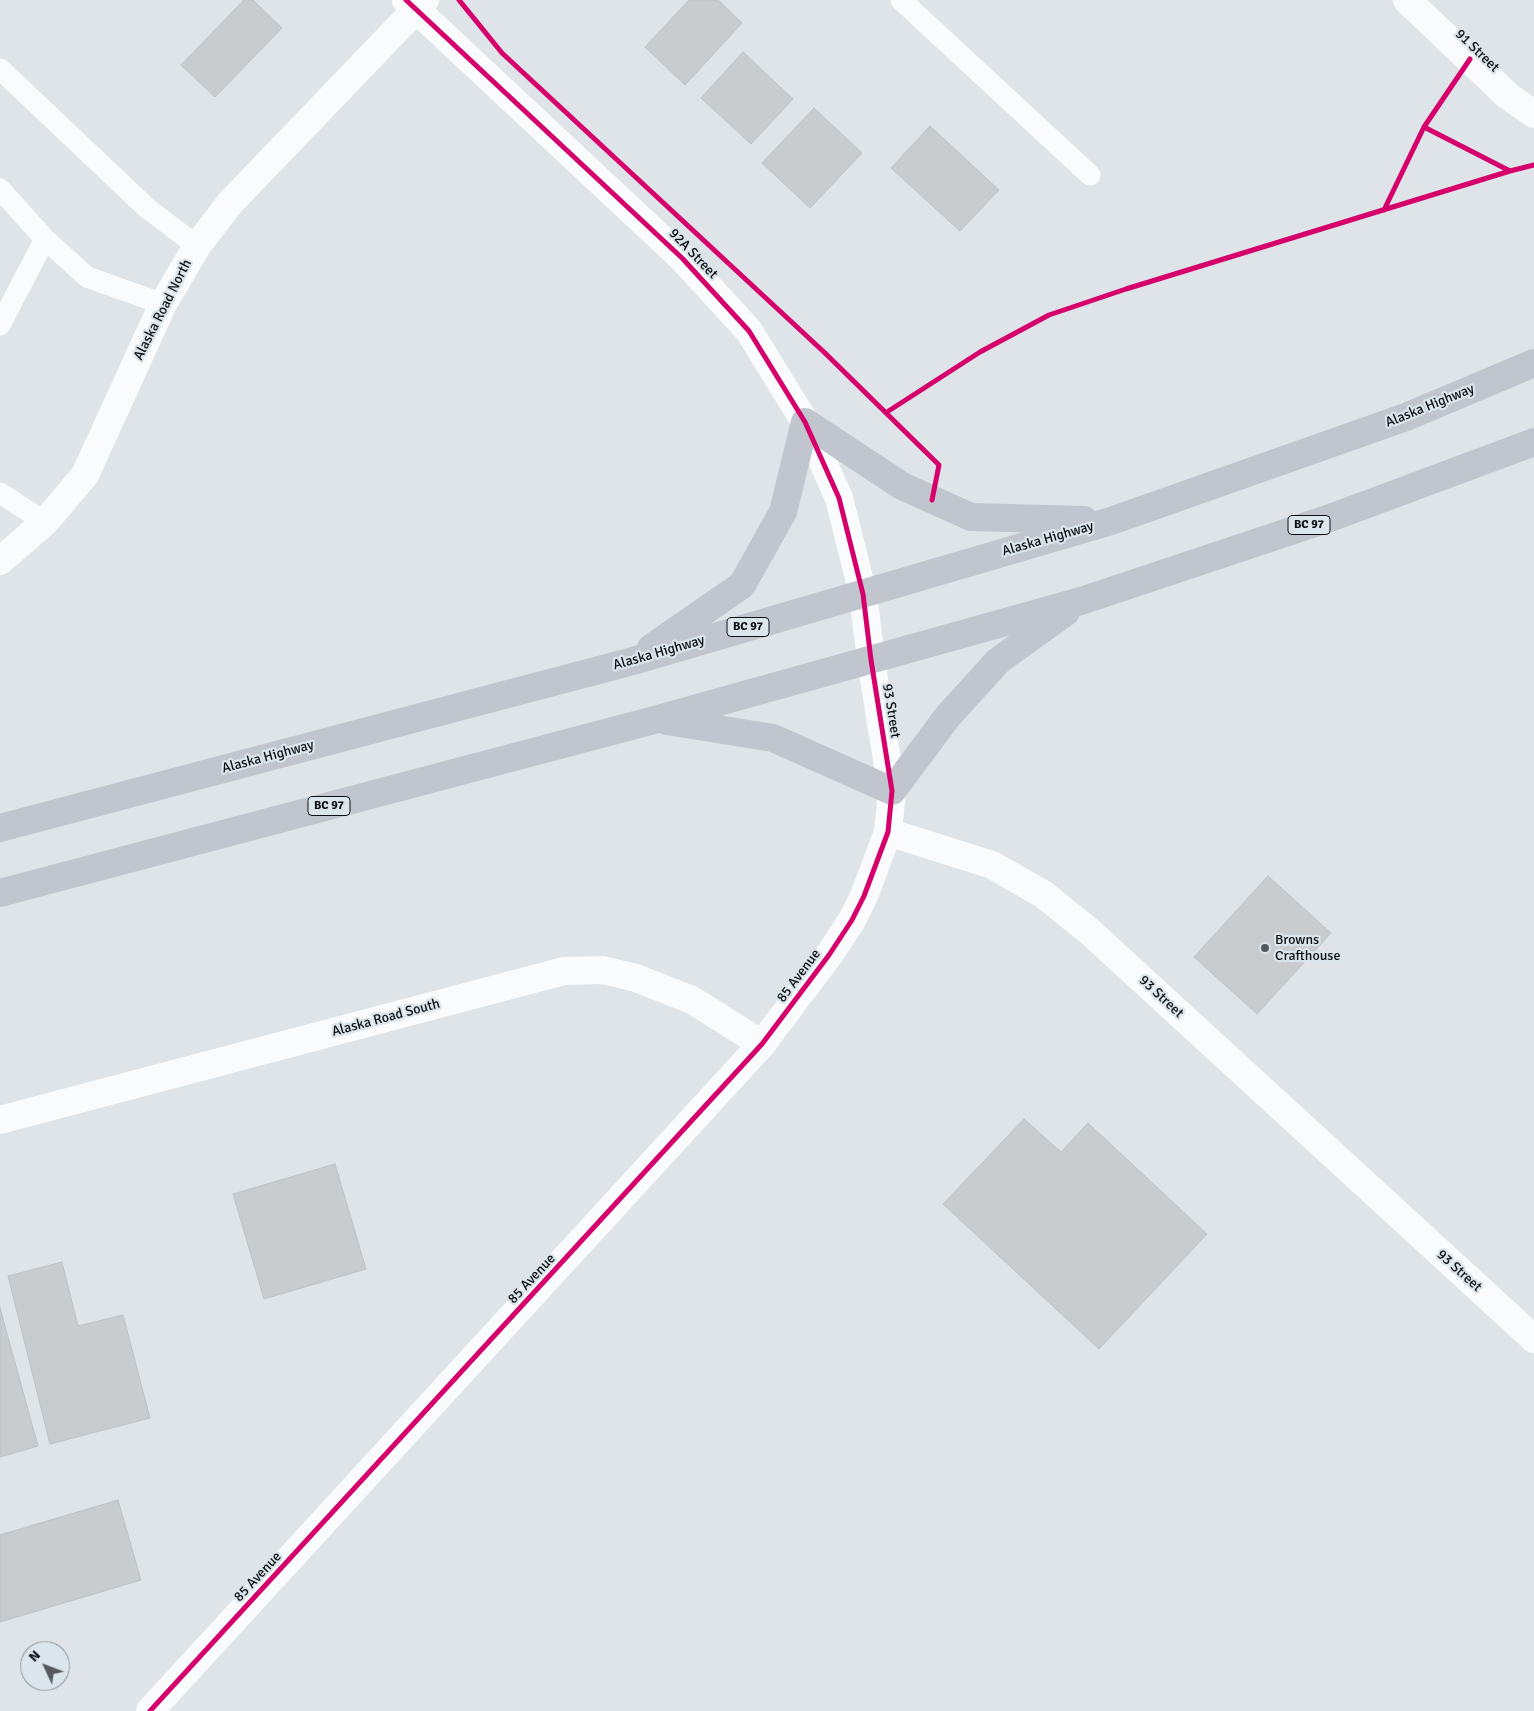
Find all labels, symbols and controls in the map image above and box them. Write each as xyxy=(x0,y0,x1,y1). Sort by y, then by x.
street label: 91 Street xyxy=(1451,26,1503,76)
street label: 92A Street xyxy=(665,225,721,283)
street label: Alaska Road North xyxy=(130,257,196,363)
street label: Alaska Highway xyxy=(1383,381,1477,431)
road number: BC 97 xyxy=(1288,516,1330,534)
street label: Alaska Highway xyxy=(1000,518,1096,560)
road number: BC 97 xyxy=(727,618,769,636)
street label: Alaska Highway xyxy=(611,632,707,674)
street label: 93 Street xyxy=(878,683,904,739)
street label: Alaska Highway xyxy=(220,737,316,777)
road number: BC 97 xyxy=(308,796,350,816)
place label: Browns Crafthouse xyxy=(1275,932,1340,964)
marker: Browns Crafthouse xyxy=(1259,942,1271,954)
street label: 85 Avenue xyxy=(774,946,824,1006)
street label: 93 Street xyxy=(1135,972,1187,1022)
street label: Alaska Road South xyxy=(330,995,442,1041)
street label: 93 Street xyxy=(1433,1246,1485,1296)
street label: 85 Avenue xyxy=(505,1251,559,1307)
street label: 85 Avenue xyxy=(231,1549,285,1605)
north arrow xyxy=(20,1641,70,1691)
text: N xyxy=(25,1647,44,1665)

